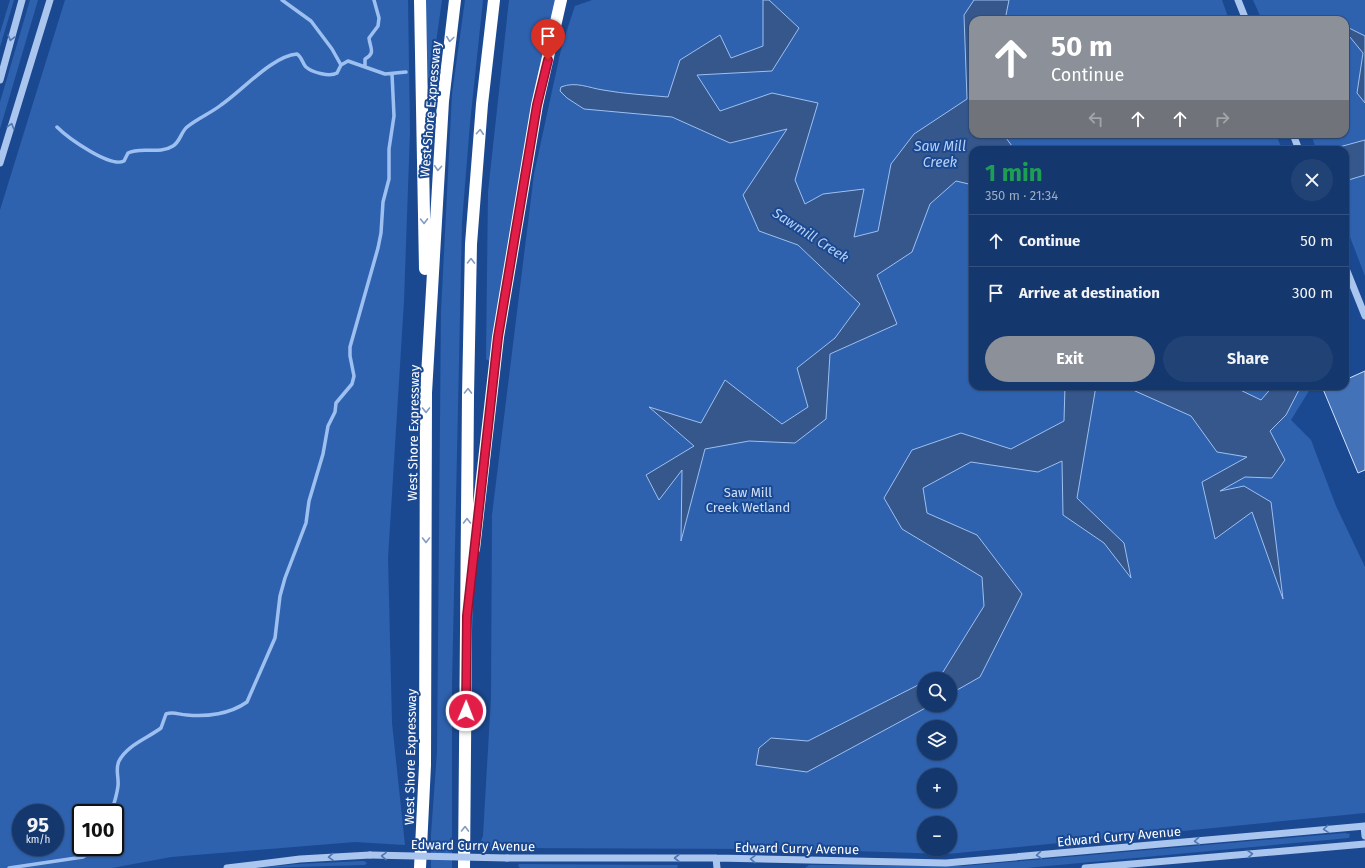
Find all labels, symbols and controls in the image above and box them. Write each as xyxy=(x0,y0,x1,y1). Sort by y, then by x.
pin xyxy=(531,19,565,60)
icon: arrive xyxy=(537,25,559,47)
text: 50 m xyxy=(1051,30,1113,63)
icon: ahead xyxy=(985,32,1037,84)
one-way arrow xyxy=(8,34,16,41)
one-way arrow xyxy=(446,36,455,42)
street label: West Shore Expressway xyxy=(417,40,444,178)
text: Continue xyxy=(1051,64,1124,86)
icon: left xyxy=(1085,108,1107,130)
icon: ahead xyxy=(1127,108,1149,130)
icon: ahead xyxy=(1169,108,1191,130)
icon: right xyxy=(1211,108,1233,130)
one-way arrow xyxy=(6,123,15,130)
one-way arrow xyxy=(476,129,485,135)
water label: Saw Mill Creek xyxy=(913,138,966,171)
text: 1 min xyxy=(985,159,1043,187)
button: close xyxy=(1291,159,1333,201)
one-way arrow xyxy=(434,165,443,171)
text: 350 m · 21:34 xyxy=(985,188,1058,203)
water label: Sawmill Creek xyxy=(769,204,852,267)
one-way arrow xyxy=(420,218,428,224)
icon: ahead xyxy=(985,230,1007,252)
text: Continue xyxy=(1019,232,1080,250)
text: 50 m xyxy=(1300,232,1333,250)
one-way arrow xyxy=(467,258,475,264)
icon: arrive xyxy=(985,282,1007,304)
text: Arrive at destination xyxy=(1019,284,1160,302)
text: 300 m xyxy=(1292,284,1333,302)
button: Exit xyxy=(985,336,1155,382)
button: Share xyxy=(1163,336,1333,382)
street label: West Shore Expressway xyxy=(405,364,422,501)
one-way arrow xyxy=(464,388,472,394)
one-way arrow xyxy=(422,407,430,413)
park label: Saw Mill Creek Wetland xyxy=(706,485,790,515)
one-way arrow xyxy=(463,518,471,524)
one-way arrow xyxy=(422,537,430,543)
map controls xyxy=(917,672,957,856)
button: search xyxy=(917,672,957,712)
street label: West Shore Expressway xyxy=(402,688,419,825)
position arrow xyxy=(445,690,487,732)
button: layers xyxy=(917,720,957,760)
button: + xyxy=(917,768,957,808)
speed limit sign: 100 xyxy=(72,804,124,856)
text: 95 xyxy=(27,813,49,837)
button: − xyxy=(917,816,957,856)
street label: Edward Curry Avenue xyxy=(1057,824,1182,849)
one-way arrow xyxy=(1323,824,1329,833)
one-way arrow xyxy=(460,826,469,832)
text: km/h xyxy=(26,834,50,846)
one-way arrow xyxy=(1194,836,1200,845)
street label: Edward Curry Avenue xyxy=(411,837,535,854)
street label: Edward Curry Avenue xyxy=(735,840,859,857)
one-way arrow xyxy=(1247,849,1253,858)
one-way arrow xyxy=(1036,850,1042,859)
one-way arrow xyxy=(381,852,387,860)
one-way arrow xyxy=(328,853,334,862)
one-way arrow xyxy=(674,854,680,862)
one-way arrow xyxy=(750,855,756,863)

